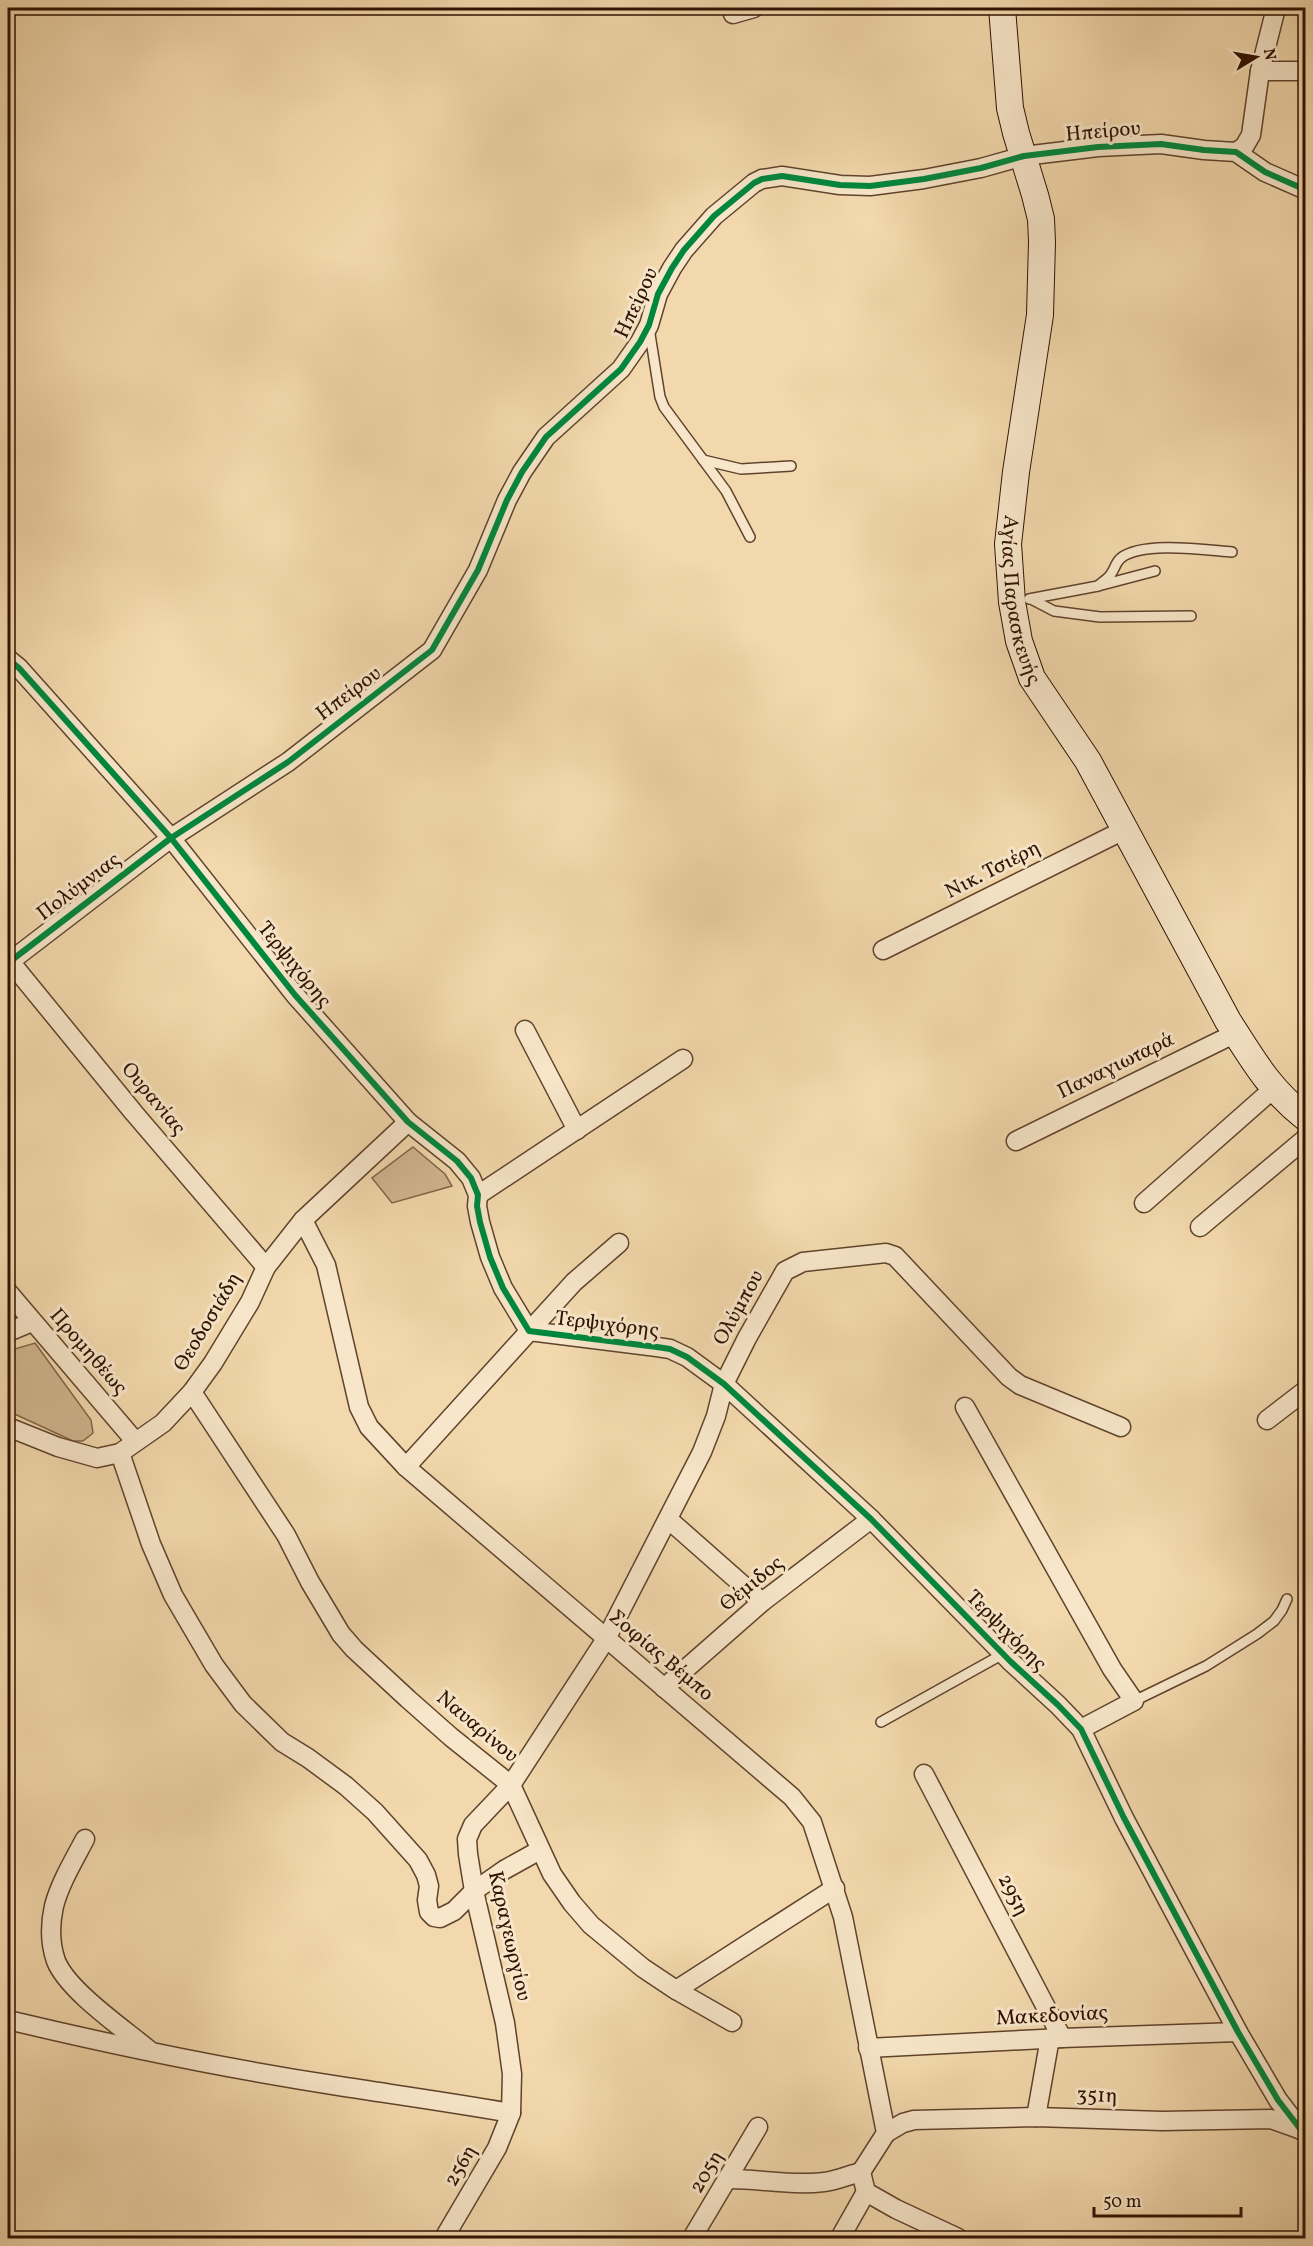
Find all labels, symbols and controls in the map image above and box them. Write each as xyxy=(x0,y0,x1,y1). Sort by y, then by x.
north arrow xyxy=(1226,27,1286,87)
text: N xyxy=(1257,47,1281,63)
street label: Ηπείρου xyxy=(1064,114,1142,150)
street label: Ηπείρου xyxy=(608,263,666,343)
street label: Αγίας Παρασκευής xyxy=(993,514,1047,691)
street label: Ηπείρου xyxy=(310,660,388,728)
street label: Νικ. Τσιέρη xyxy=(940,834,1046,906)
street label: Πολύμνιας xyxy=(31,846,127,928)
street label: Τερψιχόρης xyxy=(250,915,338,1015)
street label: Παναγιωταρά xyxy=(1053,1025,1180,1107)
street label: Ουρανίας xyxy=(114,1056,192,1142)
street label: Ολύμπου xyxy=(706,1265,772,1351)
street label: Θεοδοσιάδη xyxy=(167,1267,249,1377)
street label: Προμηθέως xyxy=(42,1302,134,1402)
street label: Τερψιχόρης xyxy=(554,1304,660,1346)
street label: Θέμιδος xyxy=(714,1549,790,1619)
street label: Τερψιχόρης xyxy=(959,1584,1053,1678)
street label: Σοφίας Βέμπο xyxy=(602,1603,720,1709)
street label: Ναυαρίνου xyxy=(430,1684,524,1770)
street label: Καραγεωργίου xyxy=(480,1868,538,2004)
street label: 295η xyxy=(990,1869,1036,1921)
street label: Μακεδονίας xyxy=(995,1999,1109,2033)
street label: 351η xyxy=(1076,2081,1118,2111)
street label: 256η xyxy=(437,2140,485,2192)
street label: 205η xyxy=(683,2145,731,2199)
scale bar xyxy=(1094,2180,1241,2218)
text: 50 m xyxy=(1103,2190,1142,2215)

